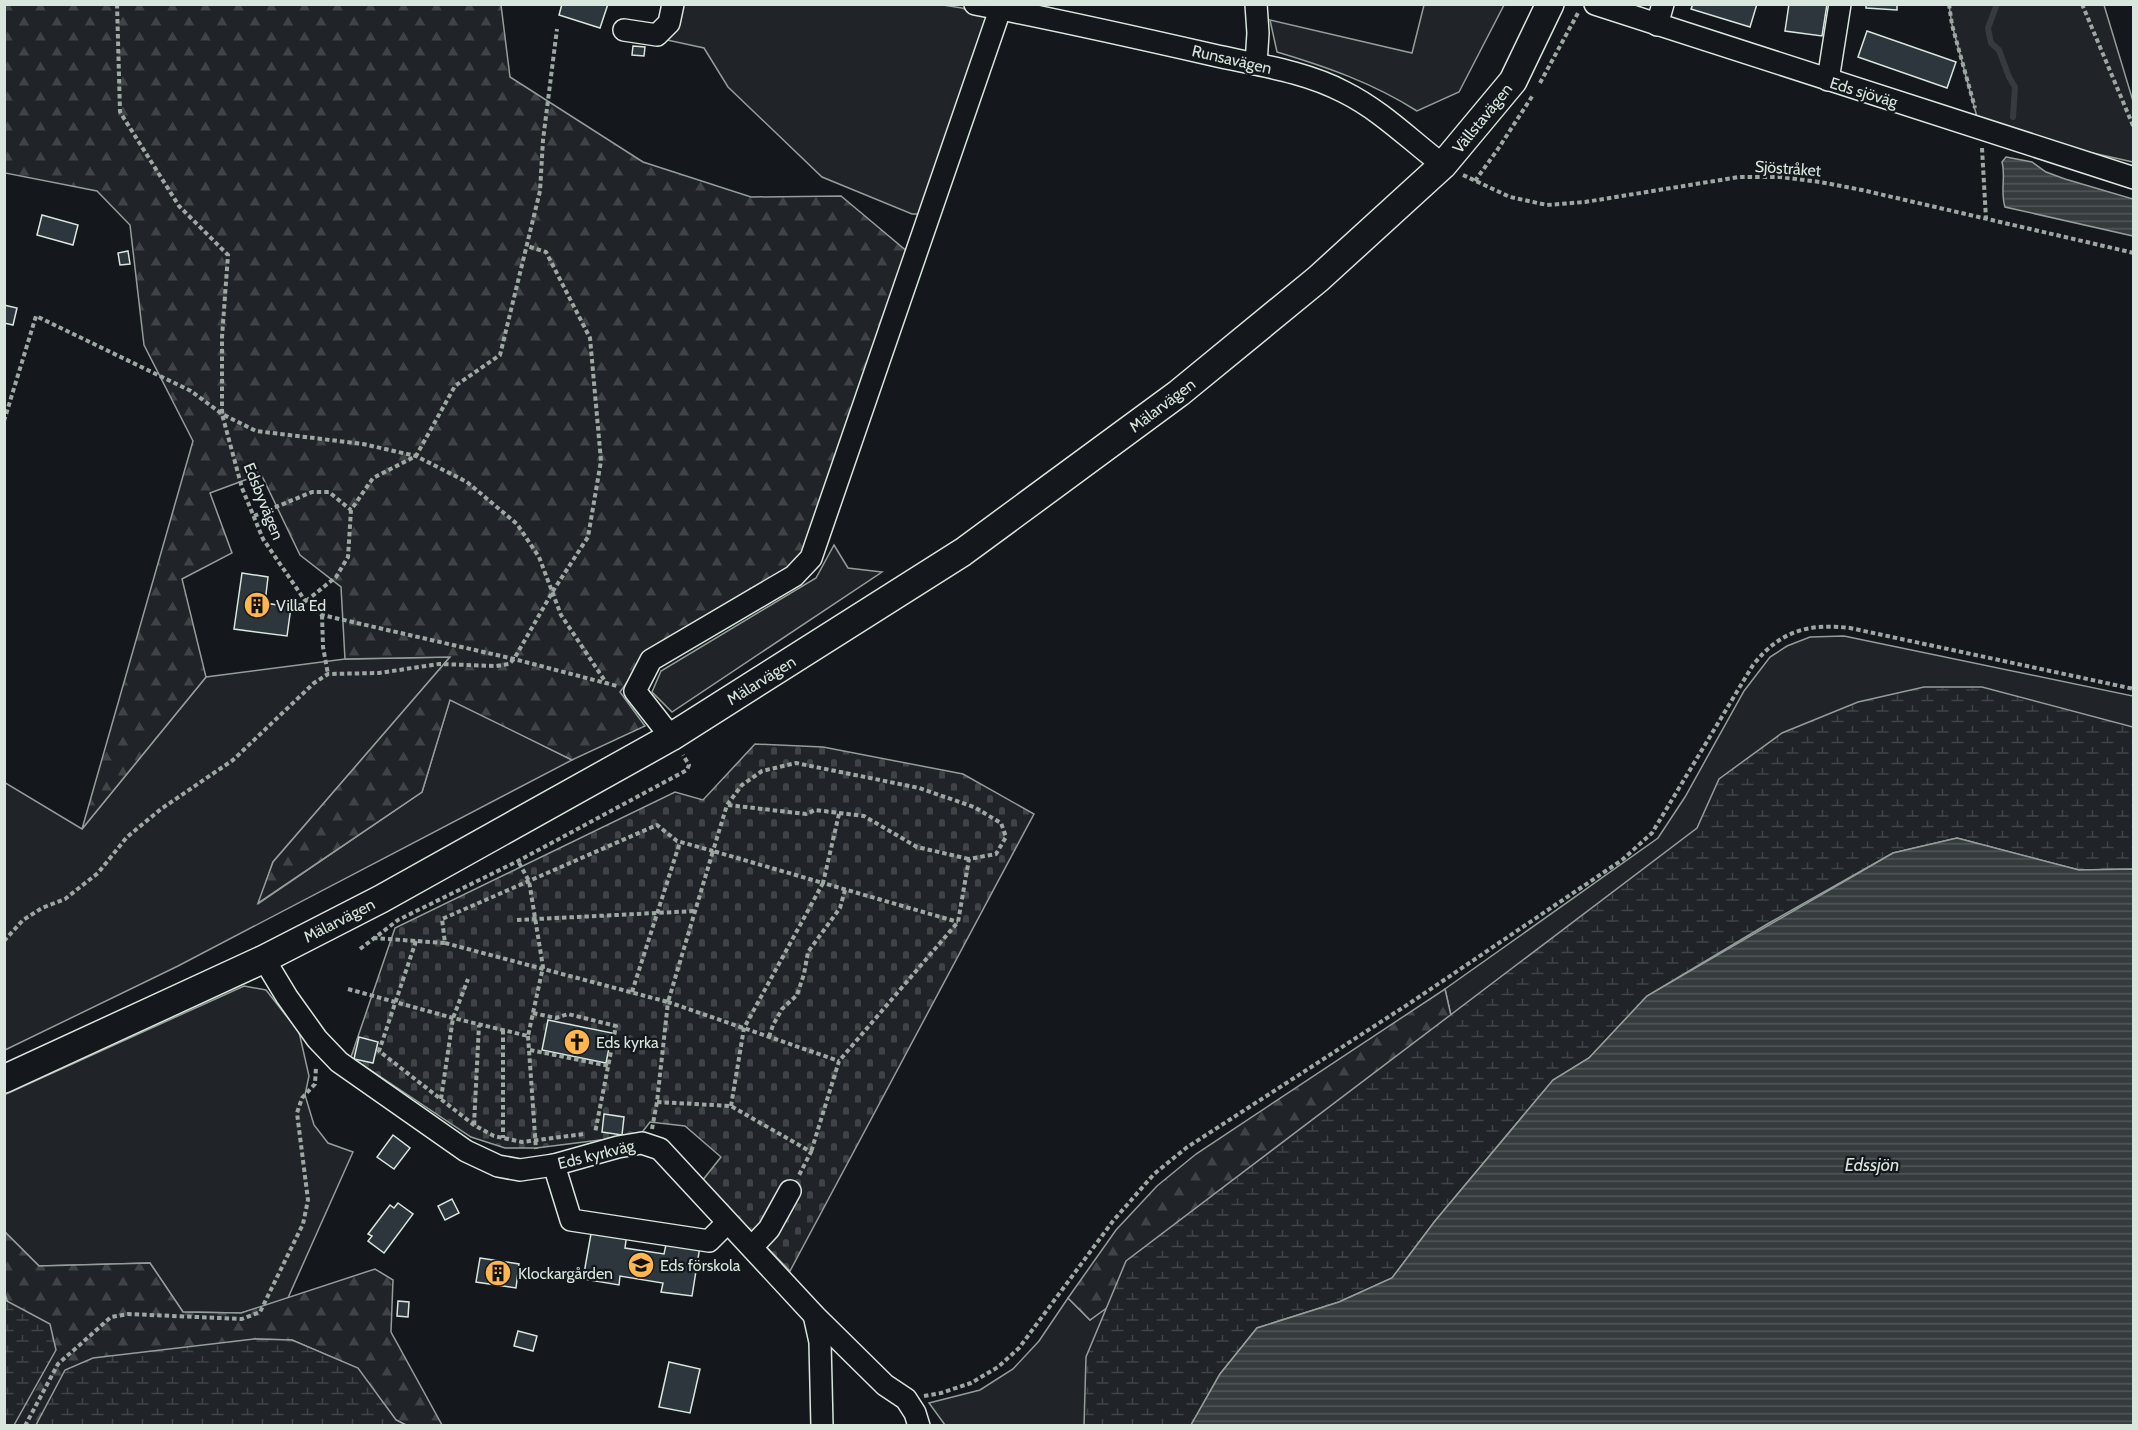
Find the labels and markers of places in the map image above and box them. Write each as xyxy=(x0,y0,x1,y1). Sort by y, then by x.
building icon: Villa Ed xyxy=(242,590,272,620)
place label: Villa Ed xyxy=(276,596,326,615)
church icon: Eds kyrka xyxy=(562,1027,592,1057)
place label: Eds kyrka xyxy=(596,1033,659,1052)
school or university icon: Eds förskola xyxy=(626,1250,656,1280)
place label: Eds förskola xyxy=(660,1256,741,1275)
building icon: Klockargården xyxy=(483,1258,513,1288)
place label: Klockargården xyxy=(518,1264,613,1283)

